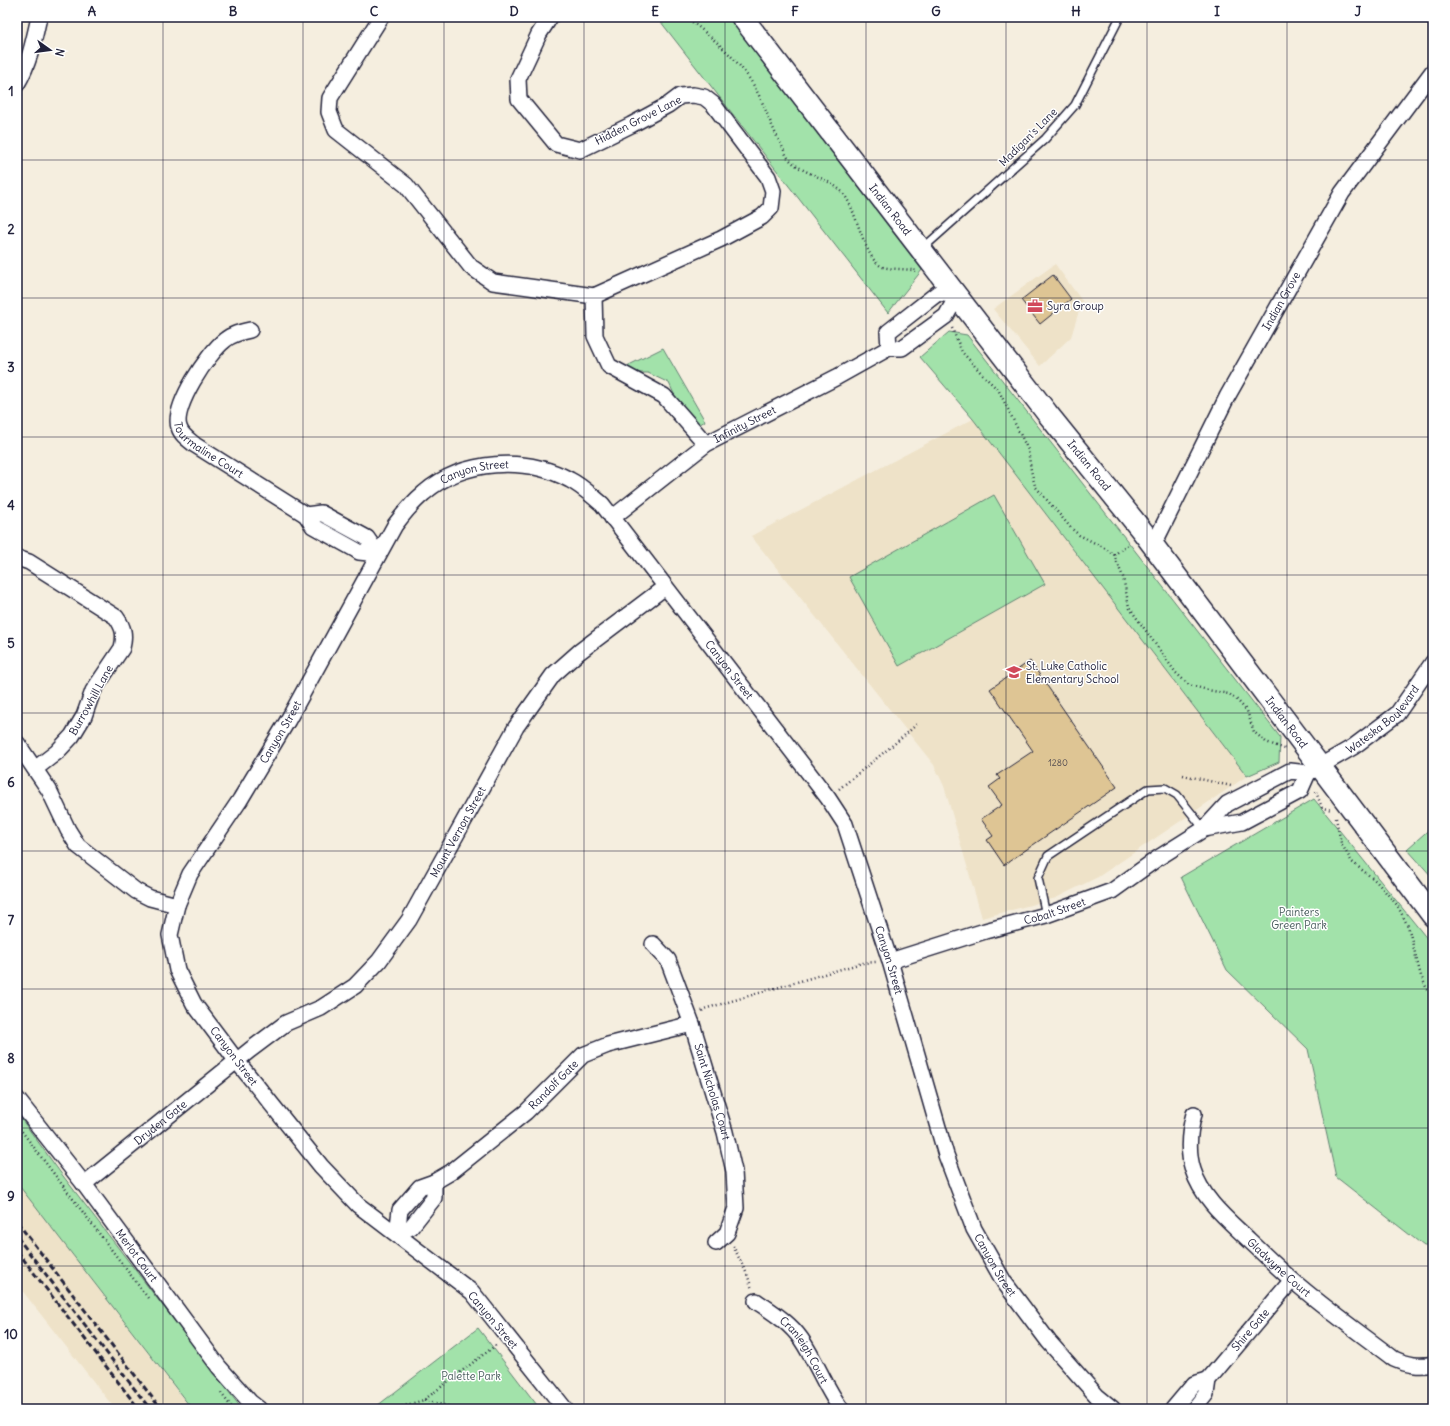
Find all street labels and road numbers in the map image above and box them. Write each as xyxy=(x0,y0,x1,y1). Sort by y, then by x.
street label: Hidden Grove Lane xyxy=(592,92,684,148)
street label: Madigan's Lane xyxy=(996,105,1060,169)
street label: Indian Road xyxy=(866,181,915,238)
street label: Indian Grove xyxy=(1259,269,1303,333)
street label: Infinity Street xyxy=(711,402,778,446)
street label: Tourmaline Court xyxy=(171,421,246,481)
street label: Indian Road xyxy=(1065,437,1114,494)
street label: Canyon Street xyxy=(438,457,509,487)
street label: Canyon Street xyxy=(702,637,757,702)
street label: Burrowhill Lane xyxy=(66,662,116,738)
street label: Wateska Boulevard xyxy=(1344,682,1422,756)
street label: Indian Road xyxy=(1263,694,1311,751)
street label: Canyon Street xyxy=(257,698,304,766)
street label: Mount Vernon Street xyxy=(427,784,489,880)
street label: Cobalt Street xyxy=(1022,894,1087,928)
street label: Canyon Street xyxy=(872,924,906,996)
street label: Canyon Street xyxy=(207,1024,261,1089)
street label: Saint Nicholas Court xyxy=(691,1042,734,1141)
street label: Randolf Gate xyxy=(526,1057,581,1112)
street label: Dryden Gate xyxy=(131,1097,189,1148)
street label: Merlot Court xyxy=(113,1226,161,1285)
street label: Canyon Street xyxy=(971,1231,1019,1299)
street label: Gladwyne Court xyxy=(1244,1235,1314,1300)
street label: Canyon Street xyxy=(465,1288,521,1352)
street label: Shire Gate xyxy=(1228,1305,1272,1354)
street label: Cranleigh Court xyxy=(777,1313,831,1386)

